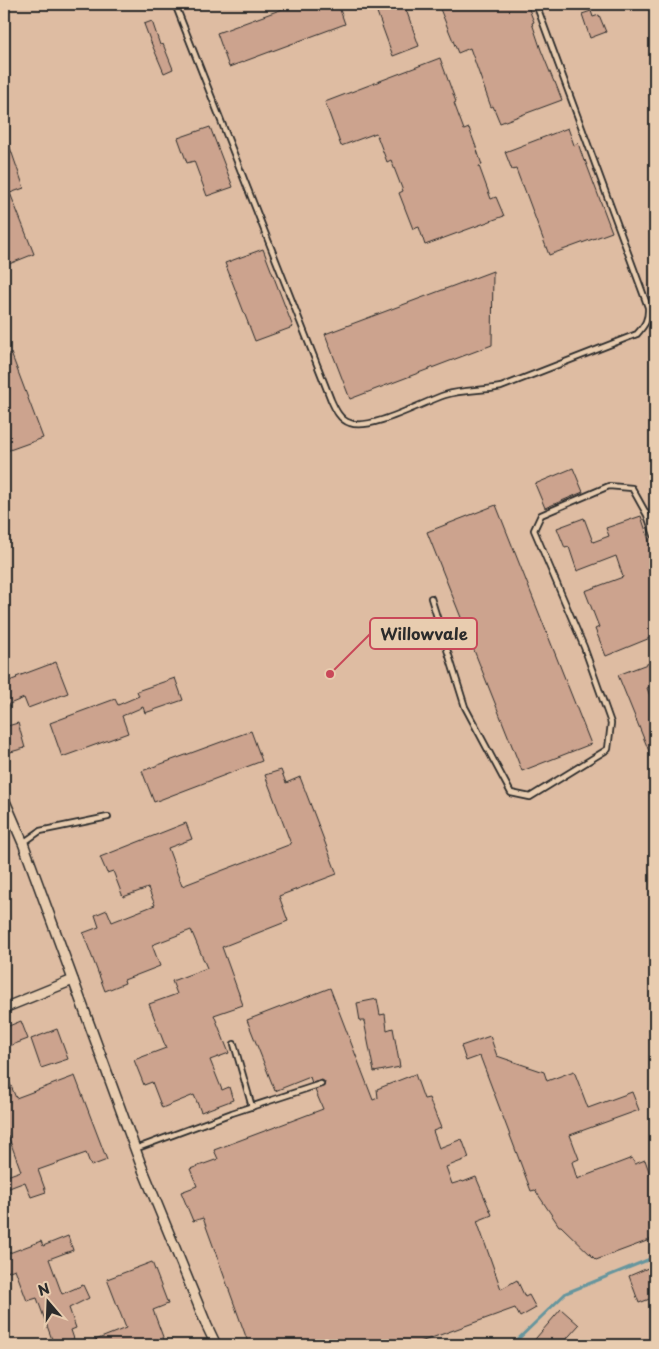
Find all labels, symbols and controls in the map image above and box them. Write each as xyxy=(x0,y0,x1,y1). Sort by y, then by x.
callout: Willowvale xyxy=(370,618,477,649)
text: Willowvale xyxy=(380,621,468,645)
north arrow xyxy=(22,1276,72,1326)
text: N xyxy=(35,1278,52,1301)

